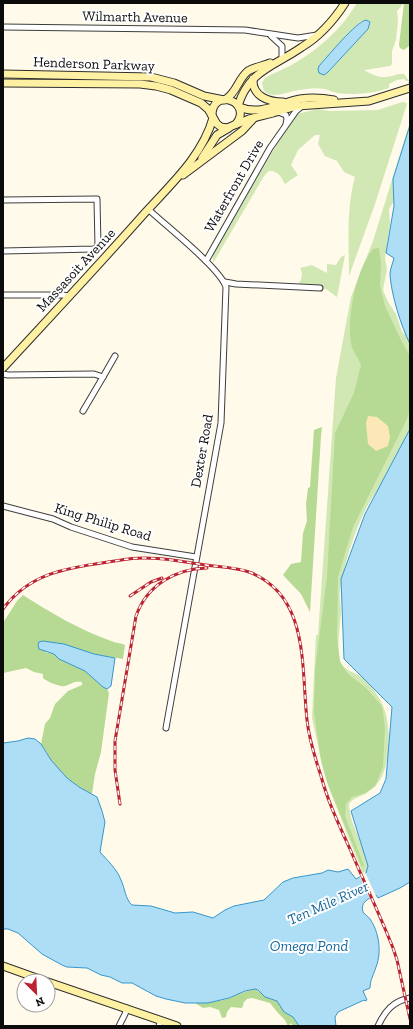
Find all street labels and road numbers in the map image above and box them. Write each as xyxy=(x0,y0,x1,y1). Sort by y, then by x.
street label: Wilmarth Avenue xyxy=(82,8,188,26)
street label: Henderson Parkway xyxy=(33,53,156,75)
street label: Waterfront Drive xyxy=(201,136,268,235)
street label: Massasoit Avenue xyxy=(33,225,119,315)
street label: Dexter Road xyxy=(187,413,217,489)
street label: King Philip Road xyxy=(53,499,154,545)

